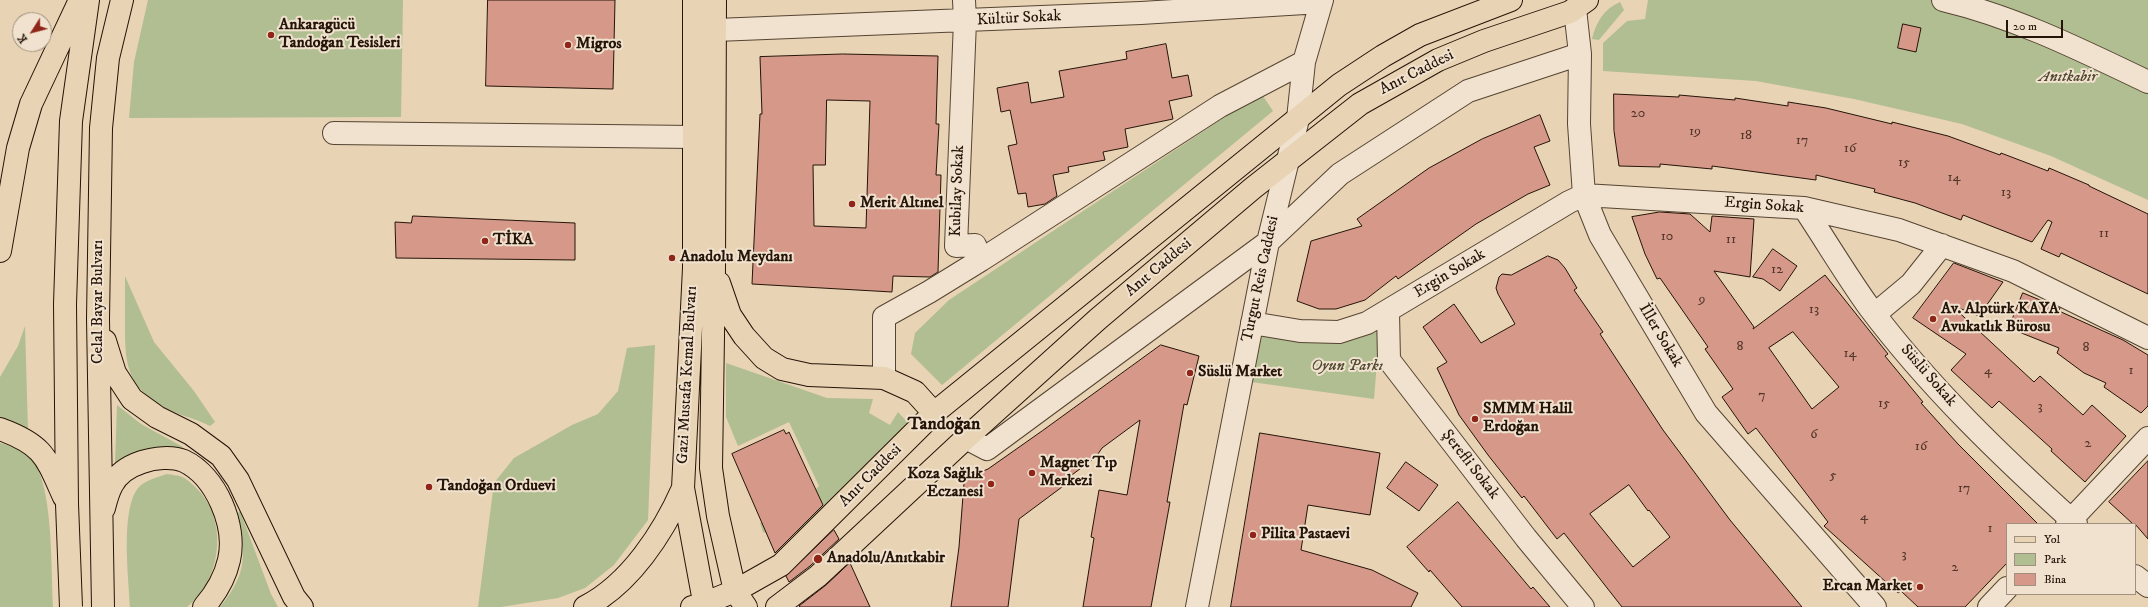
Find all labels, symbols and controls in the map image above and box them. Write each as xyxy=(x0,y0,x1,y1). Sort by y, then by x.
street label: Kültür Sokak xyxy=(976,7,1062,31)
north arrow xyxy=(12,12,52,52)
scale bar xyxy=(2008,12,2065,38)
place label: Ankaragücü Tandoğan Tesisleri xyxy=(279,16,400,54)
text: 20 m xyxy=(2013,19,2037,34)
marker: Ankaragücü Tandoğan Tesisleri xyxy=(266,30,276,40)
text: K xyxy=(15,31,31,46)
place label: Migros xyxy=(576,35,622,55)
marker: Migros xyxy=(563,40,573,50)
street label: Anıt Caddesi xyxy=(1377,46,1457,100)
park label: Anıtkabir xyxy=(2039,68,2097,88)
house number: 20 xyxy=(1631,106,1645,122)
house number: 19 xyxy=(1689,124,1701,140)
house number: 18 xyxy=(1740,128,1752,144)
house number: 17 xyxy=(1796,133,1808,149)
house number: 16 xyxy=(1844,141,1856,157)
street label: Kubilay Sokak xyxy=(947,145,969,237)
house number: 15 xyxy=(1898,155,1910,171)
house number: 14 xyxy=(1947,170,1961,186)
house number: 13 xyxy=(2001,185,2011,201)
place label: Merit Altınel xyxy=(860,194,944,214)
street label: Ergin Sokak xyxy=(1724,194,1804,218)
marker: Merit Altınel xyxy=(847,199,857,209)
street label: Turgut Reis Caddesi xyxy=(1238,214,1284,344)
house number: 11 xyxy=(2099,226,2109,242)
house number: 10 xyxy=(1661,229,1673,245)
place label: TİKA xyxy=(493,231,533,251)
house number: 11 xyxy=(1726,232,1736,248)
street label: Anıt Caddesi xyxy=(1122,235,1196,301)
marker: TİKA xyxy=(480,236,490,246)
street label: Celal Bayar Bulvarı xyxy=(89,240,109,364)
street label: Ergin Sokak xyxy=(1411,245,1489,303)
place label: Anadolu Meydanı xyxy=(680,248,793,268)
marker: Anadolu Meydanı xyxy=(667,253,677,263)
house number: 12 xyxy=(1771,262,1783,278)
street label: Gazi Mustafa Kemal Bulvarı xyxy=(674,285,702,465)
house number: 9 xyxy=(1699,292,1705,308)
place label: Av. Alptürk KAYA Avukatlık Bürosu xyxy=(1941,300,2059,338)
street label: İller Sokak xyxy=(1634,301,1686,371)
house number: 13 xyxy=(1809,302,1819,318)
marker: Av. Alptürk KAYA Avukatlık Bürosu xyxy=(1928,314,1938,324)
house number: 8 xyxy=(1736,339,1744,355)
house number: 8 xyxy=(2082,340,2090,356)
street label: Süslü Sokak xyxy=(1896,341,1960,411)
house number: 14 xyxy=(1843,346,1857,362)
park label: Oyun Parkı xyxy=(1311,357,1383,377)
place label: Süslü Market xyxy=(1198,363,1282,383)
house number: 4 xyxy=(1984,363,1992,379)
house number: 1 xyxy=(2128,363,2134,379)
marker: Süslü Market xyxy=(1185,368,1195,378)
house number: 7 xyxy=(1758,388,1766,404)
house number: 15 xyxy=(1878,396,1890,412)
house number: 3 xyxy=(2037,399,2043,415)
place label: SMMM Halil Erdoğan xyxy=(1483,400,1573,438)
district label: Tandoğan xyxy=(908,414,980,436)
marker: SMMM Halil Erdoğan xyxy=(1470,414,1480,424)
street label: Şerefli Sokak xyxy=(1437,426,1503,504)
house number: 6 xyxy=(1810,427,1818,443)
house number: 2 xyxy=(2085,436,2091,452)
house number: 16 xyxy=(1915,439,1927,455)
street label: Anıt Caddesi xyxy=(836,441,906,511)
place label: Magnet Tıp Merkezi xyxy=(1040,454,1117,492)
place label: Koza Sağlık Eczanesi xyxy=(907,465,983,503)
marker: Magnet Tıp Merkezi xyxy=(1027,468,1037,478)
house number: 5 xyxy=(1830,468,1836,484)
place label: Tandoğan Orduevi xyxy=(437,477,556,497)
marker: Koza Sağlık Eczanesi xyxy=(986,479,996,489)
house number: 17 xyxy=(1958,481,1970,497)
marker: Tandoğan Orduevi xyxy=(424,482,434,492)
house number: 4 xyxy=(1860,509,1868,525)
house number: 1 xyxy=(1987,521,1993,537)
legend xyxy=(2006,523,2136,595)
place label: Pilita Pastaevi xyxy=(1261,525,1350,545)
marker: Pilita Pastaevi xyxy=(1248,530,1258,540)
text: Yol xyxy=(2044,532,2060,547)
house number: 3 xyxy=(1901,547,1907,563)
place label: Anadolu/Anıtkabir xyxy=(827,549,945,569)
text: Park xyxy=(2044,552,2066,567)
marker: Anadolu/Anıtkabir xyxy=(812,553,824,565)
house number: 2 xyxy=(1952,560,1958,576)
text: Bina xyxy=(2044,572,2066,587)
place label: Ercan Market xyxy=(1822,577,1912,597)
marker: Ercan Market xyxy=(1915,582,1925,592)

